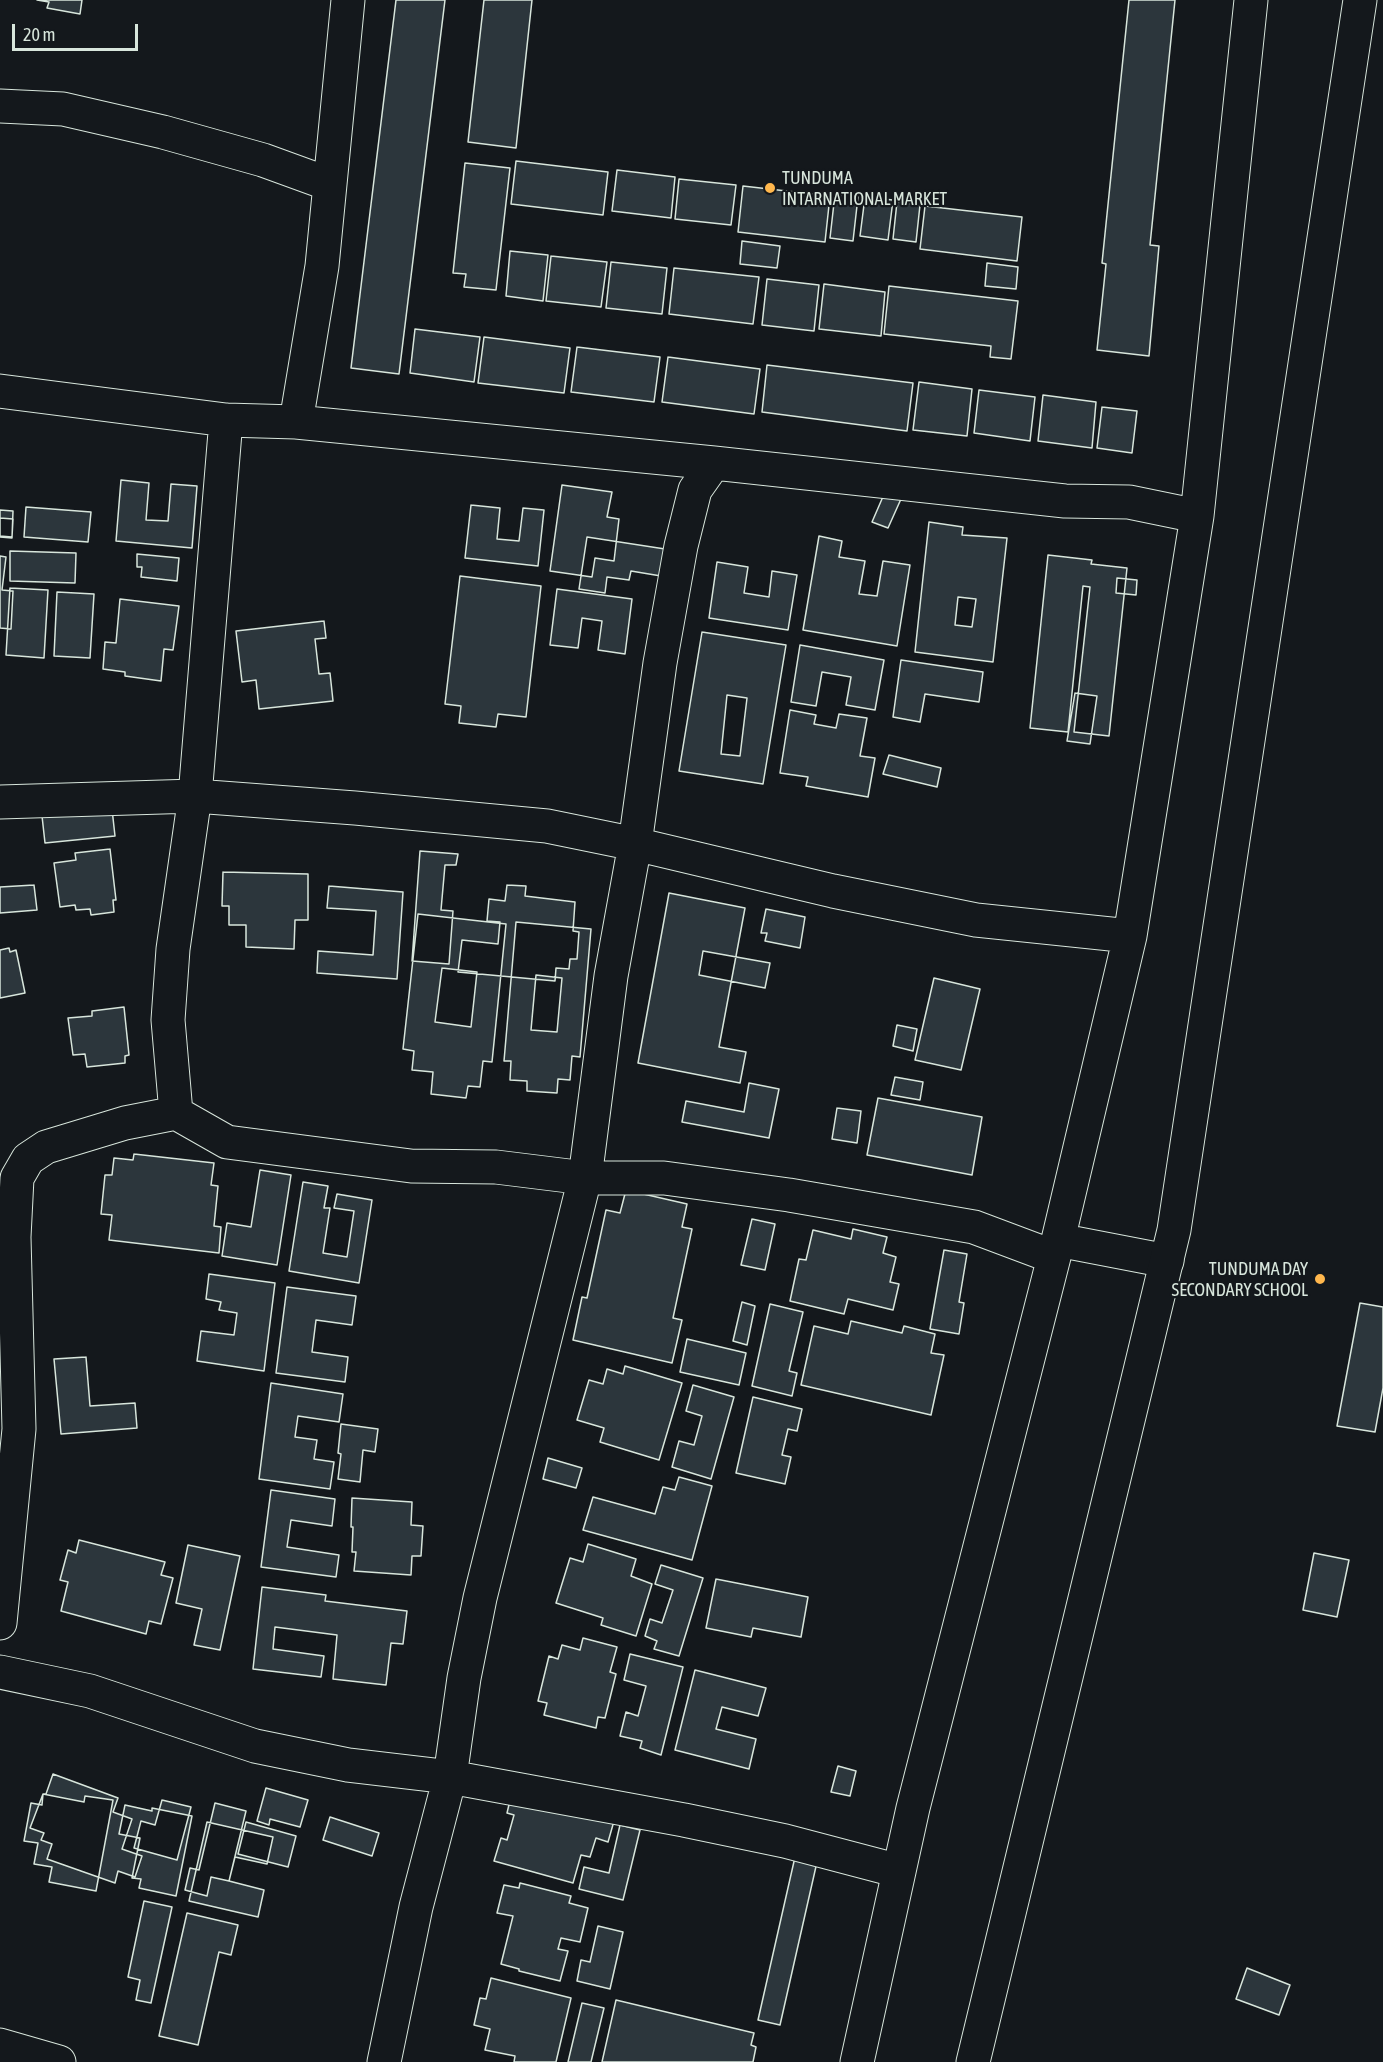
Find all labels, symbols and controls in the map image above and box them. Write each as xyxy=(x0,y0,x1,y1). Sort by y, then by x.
scale bar xyxy=(15,12,141,50)
text: 20 m xyxy=(23,24,55,45)
place label: TUNDUMA INTARNATIONAL MARKET xyxy=(782,167,947,210)
marker: TUNDUMA INTARNATIONAL MARKET xyxy=(763,181,777,195)
place label: TUNDUMA DAY SECONDARY SCHOOL xyxy=(1172,1258,1308,1300)
marker: TUNDUMA DAY SECONDARY SCHOOL xyxy=(1313,1272,1327,1286)

